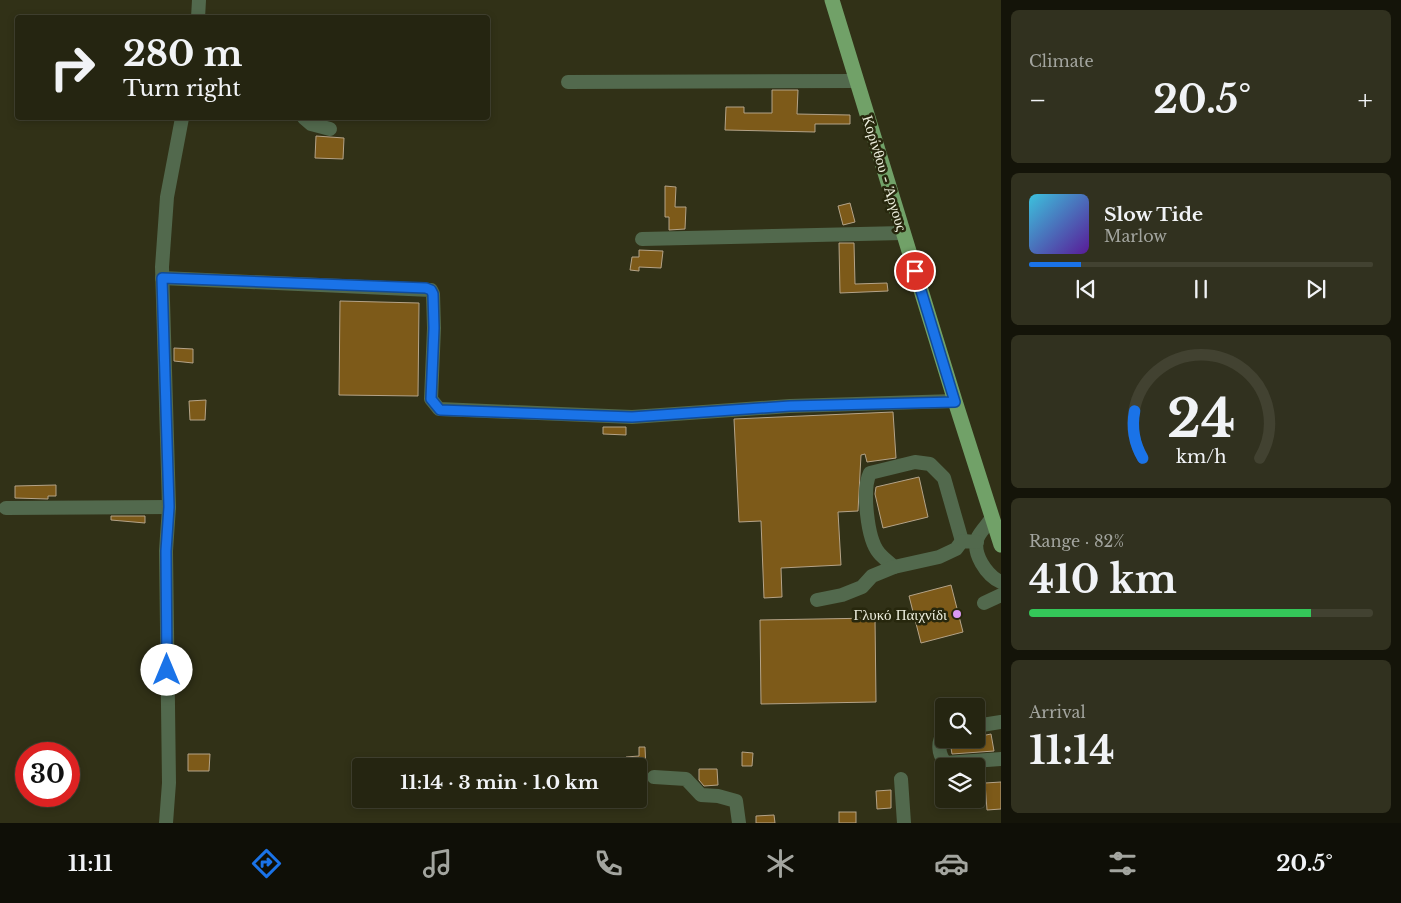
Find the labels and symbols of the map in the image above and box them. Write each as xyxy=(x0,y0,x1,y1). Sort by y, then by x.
street label: Κορίνθου - Άργους xyxy=(858,113,912,233)
pin xyxy=(894,250,936,292)
place label: Γλυκό Παιχνίδι xyxy=(854,605,947,624)
marker: Γλυκό Παιχνίδι xyxy=(951,608,963,620)
position arrow xyxy=(140,643,192,695)
speed limit sign: 30 xyxy=(15,742,80,807)

